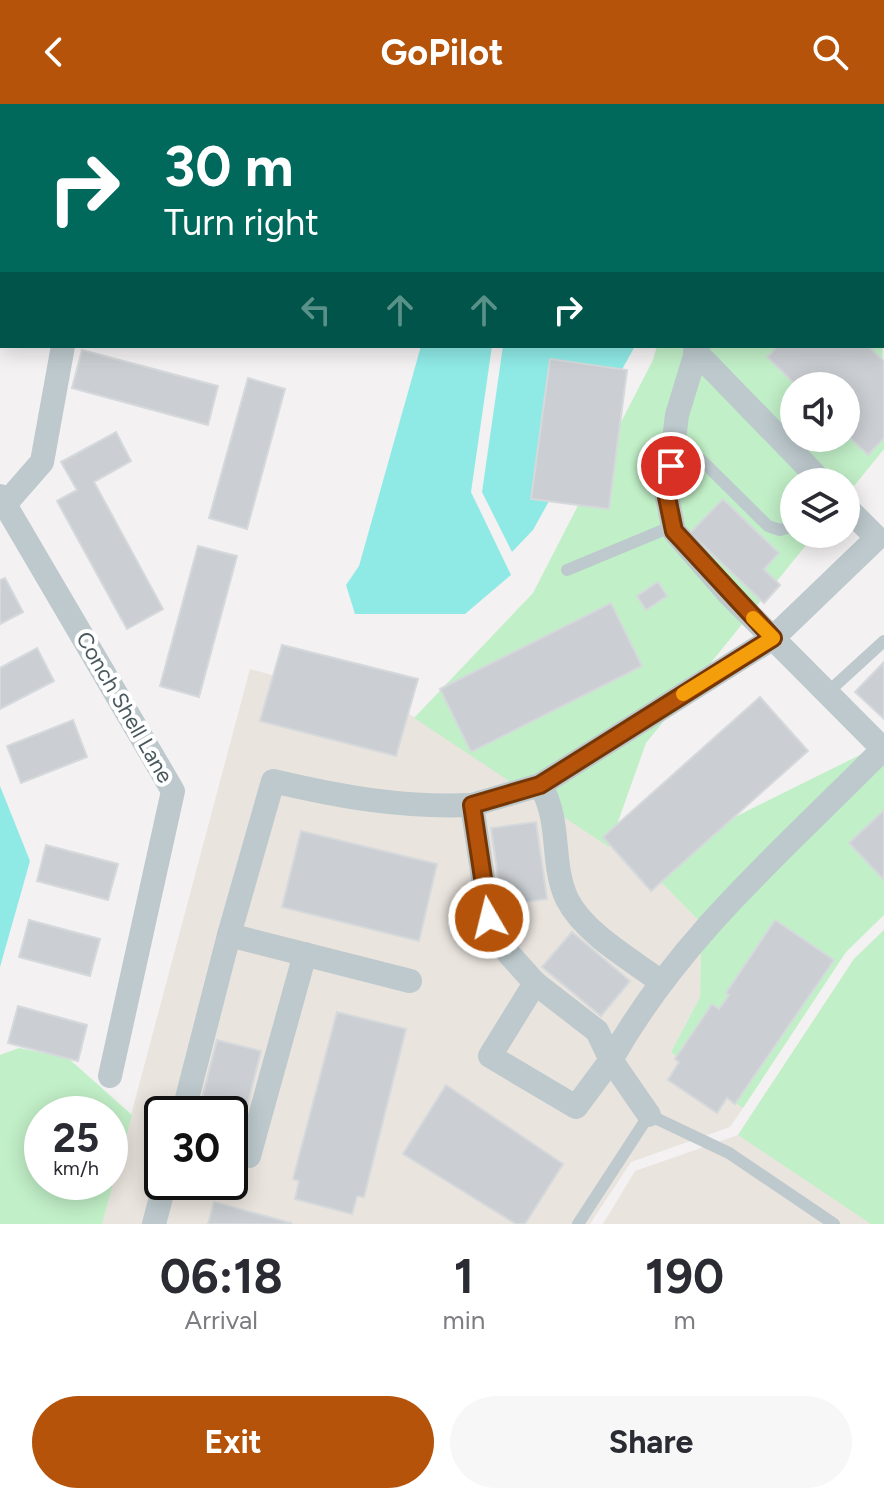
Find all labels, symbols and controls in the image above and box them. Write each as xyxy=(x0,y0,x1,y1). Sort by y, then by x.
icon: back xyxy=(32,30,76,74)
icon: search xyxy=(808,30,852,74)
text: GoPilot xyxy=(380,31,504,74)
text: 30 m xyxy=(164,133,294,200)
icon: right xyxy=(32,136,136,240)
text: Turn right xyxy=(164,201,319,244)
icon: left xyxy=(294,288,338,332)
icon: ahead xyxy=(378,288,422,332)
icon: ahead xyxy=(462,288,506,332)
icon: right xyxy=(546,288,590,332)
map controls xyxy=(780,372,860,548)
button: sound xyxy=(780,372,860,452)
pin xyxy=(637,432,705,500)
icon: arrive xyxy=(649,444,693,488)
button: layers xyxy=(780,468,860,548)
street label: Conch Shell Lane xyxy=(70,627,179,788)
position arrow xyxy=(447,876,531,960)
speed limit sign: 30 xyxy=(144,1096,248,1200)
text: 25 xyxy=(53,1114,99,1162)
text: km/h xyxy=(53,1156,99,1180)
text: 06:18 xyxy=(160,1247,283,1305)
text: 1 xyxy=(454,1247,474,1305)
text: 190 xyxy=(645,1247,724,1305)
text: Arrival xyxy=(185,1304,258,1336)
text: min xyxy=(443,1304,485,1336)
text: m xyxy=(674,1304,696,1336)
button: Exit xyxy=(32,1396,434,1488)
button: Share xyxy=(450,1396,852,1488)

